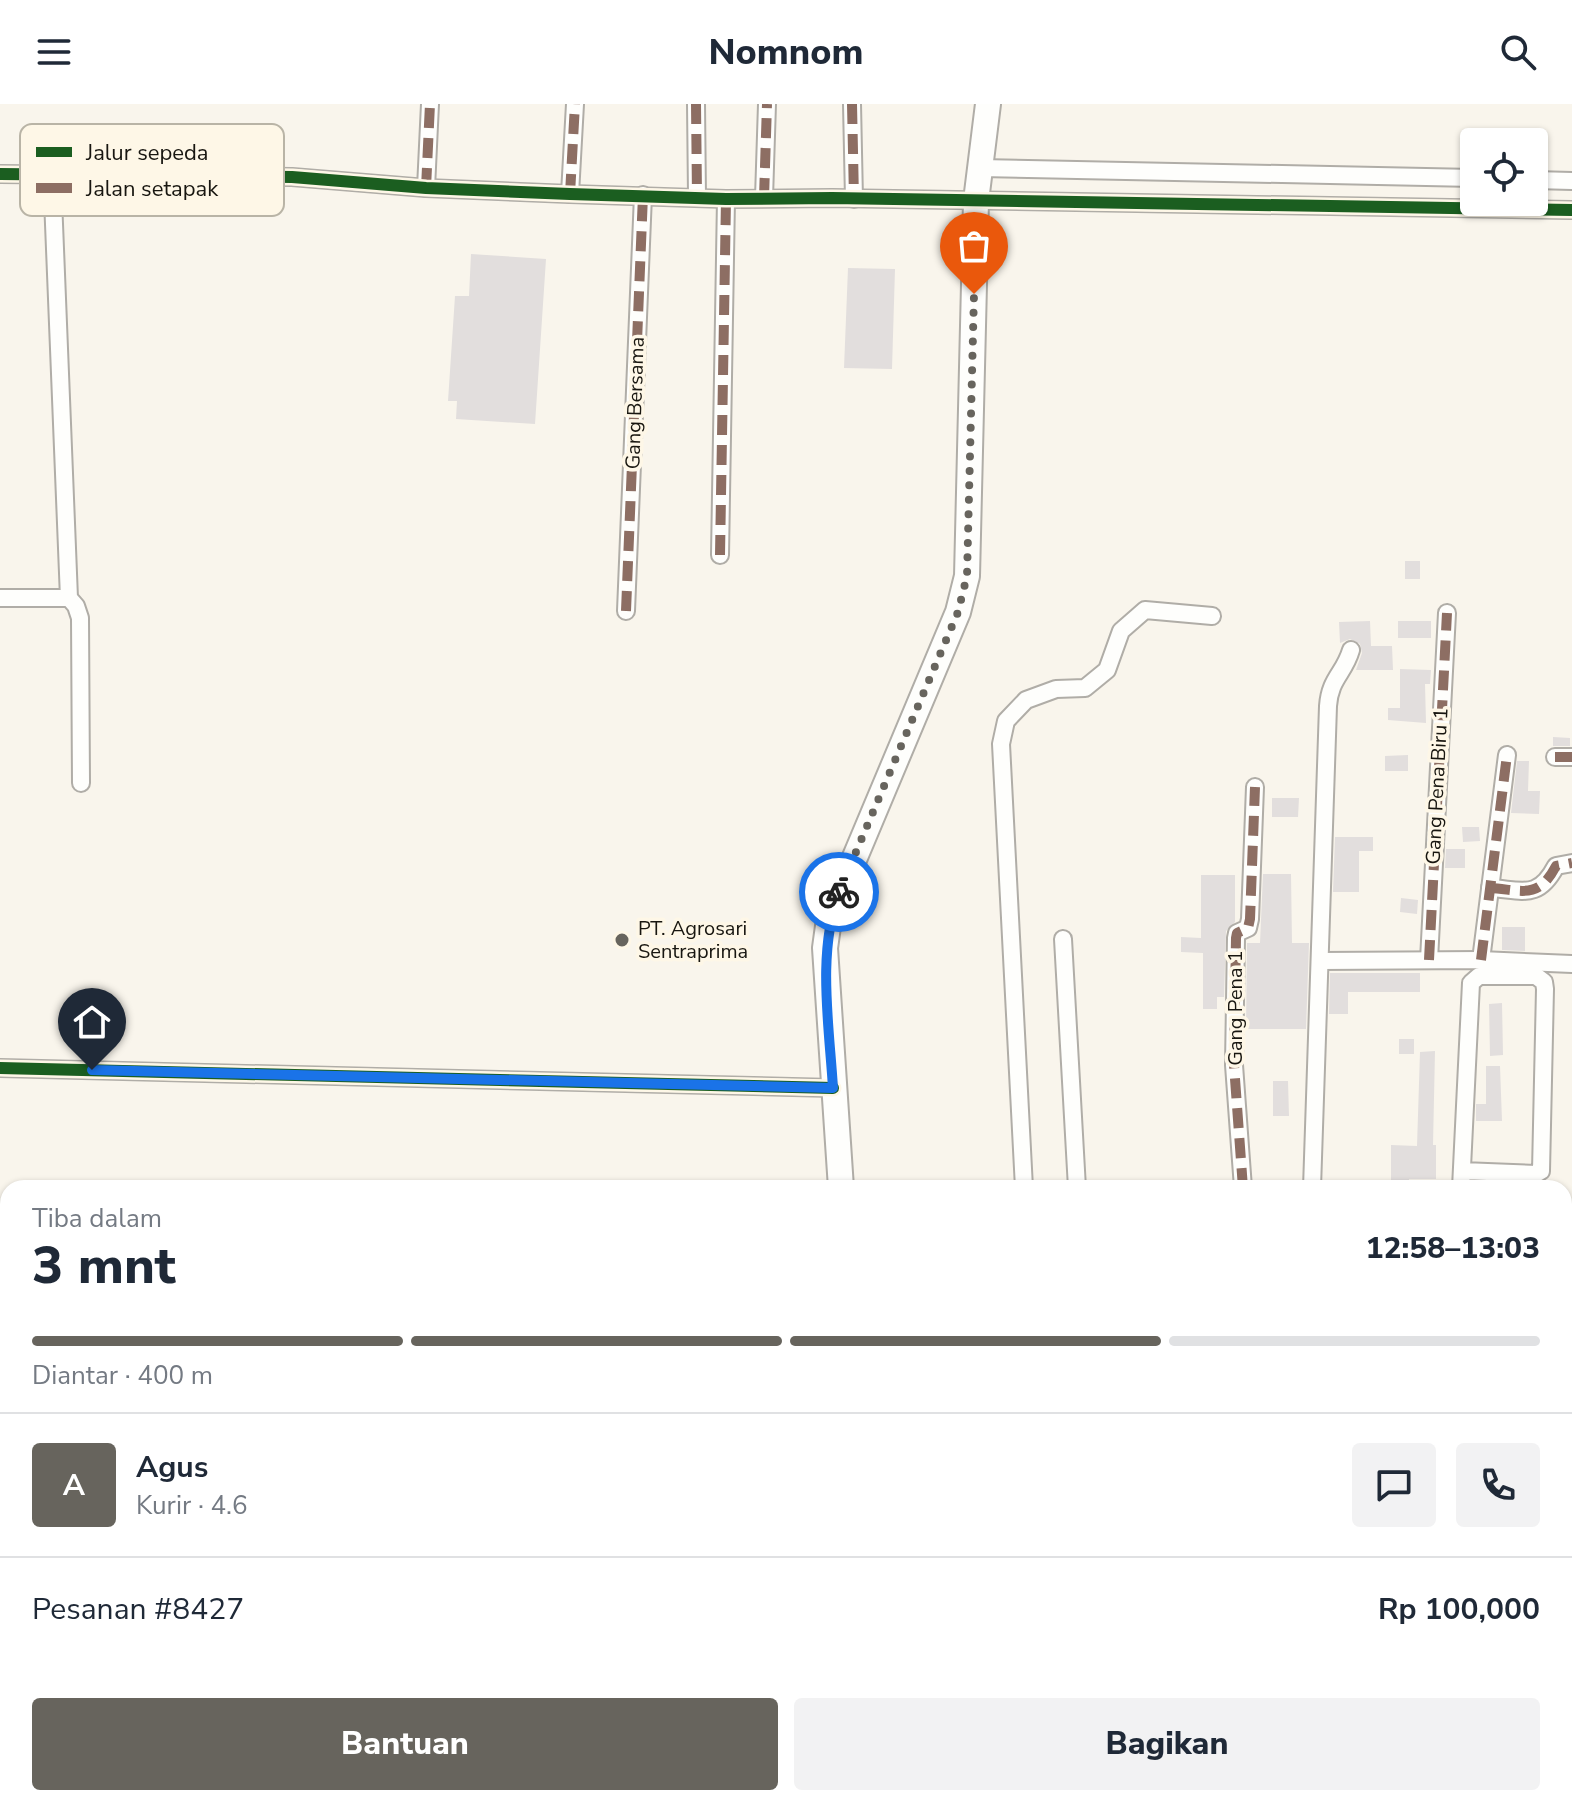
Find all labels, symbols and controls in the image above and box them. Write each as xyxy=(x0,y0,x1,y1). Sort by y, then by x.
text: Nomnom xyxy=(709,28,863,77)
icon: menu xyxy=(32,30,76,74)
icon: search xyxy=(1496,30,1540,74)
legend xyxy=(20,124,284,216)
map controls xyxy=(1460,128,1548,216)
button: locate xyxy=(1460,128,1548,216)
text: Jalur sepeda xyxy=(85,138,208,168)
text: Jalan setapak xyxy=(85,174,219,204)
pin xyxy=(940,212,1008,294)
icon: bag xyxy=(952,224,996,268)
street label: Gang Bersama xyxy=(619,336,651,470)
street label: Gang Pena Biru 1 xyxy=(1419,707,1455,865)
courier xyxy=(799,852,879,932)
icon: bike xyxy=(817,870,861,914)
place label: PT. Agrosari Sentraprima xyxy=(638,915,748,965)
marker: PT. Agrosari Sentraprima xyxy=(613,931,631,949)
street label: Gang Pena 1 xyxy=(1222,950,1249,1066)
pin xyxy=(58,988,126,1070)
icon: home xyxy=(70,1000,114,1044)
text: Tiba dalam xyxy=(32,1201,162,1236)
text: 12:58–13:03 xyxy=(1365,1228,1540,1269)
text: 3 mnt xyxy=(32,1230,176,1301)
text: Diantar · 400 m xyxy=(32,1358,213,1393)
button: chat xyxy=(1352,1443,1436,1527)
button: phone xyxy=(1456,1443,1540,1527)
text: Agus xyxy=(136,1447,208,1488)
text: A xyxy=(63,1465,85,1506)
text: Kurir · 4.6 xyxy=(136,1488,248,1523)
text: Pesanan #8427 xyxy=(32,1589,244,1630)
text: Rp 100,000 xyxy=(1378,1589,1540,1630)
button: Bantuan xyxy=(32,1698,778,1790)
button: Bagikan xyxy=(794,1698,1540,1790)

